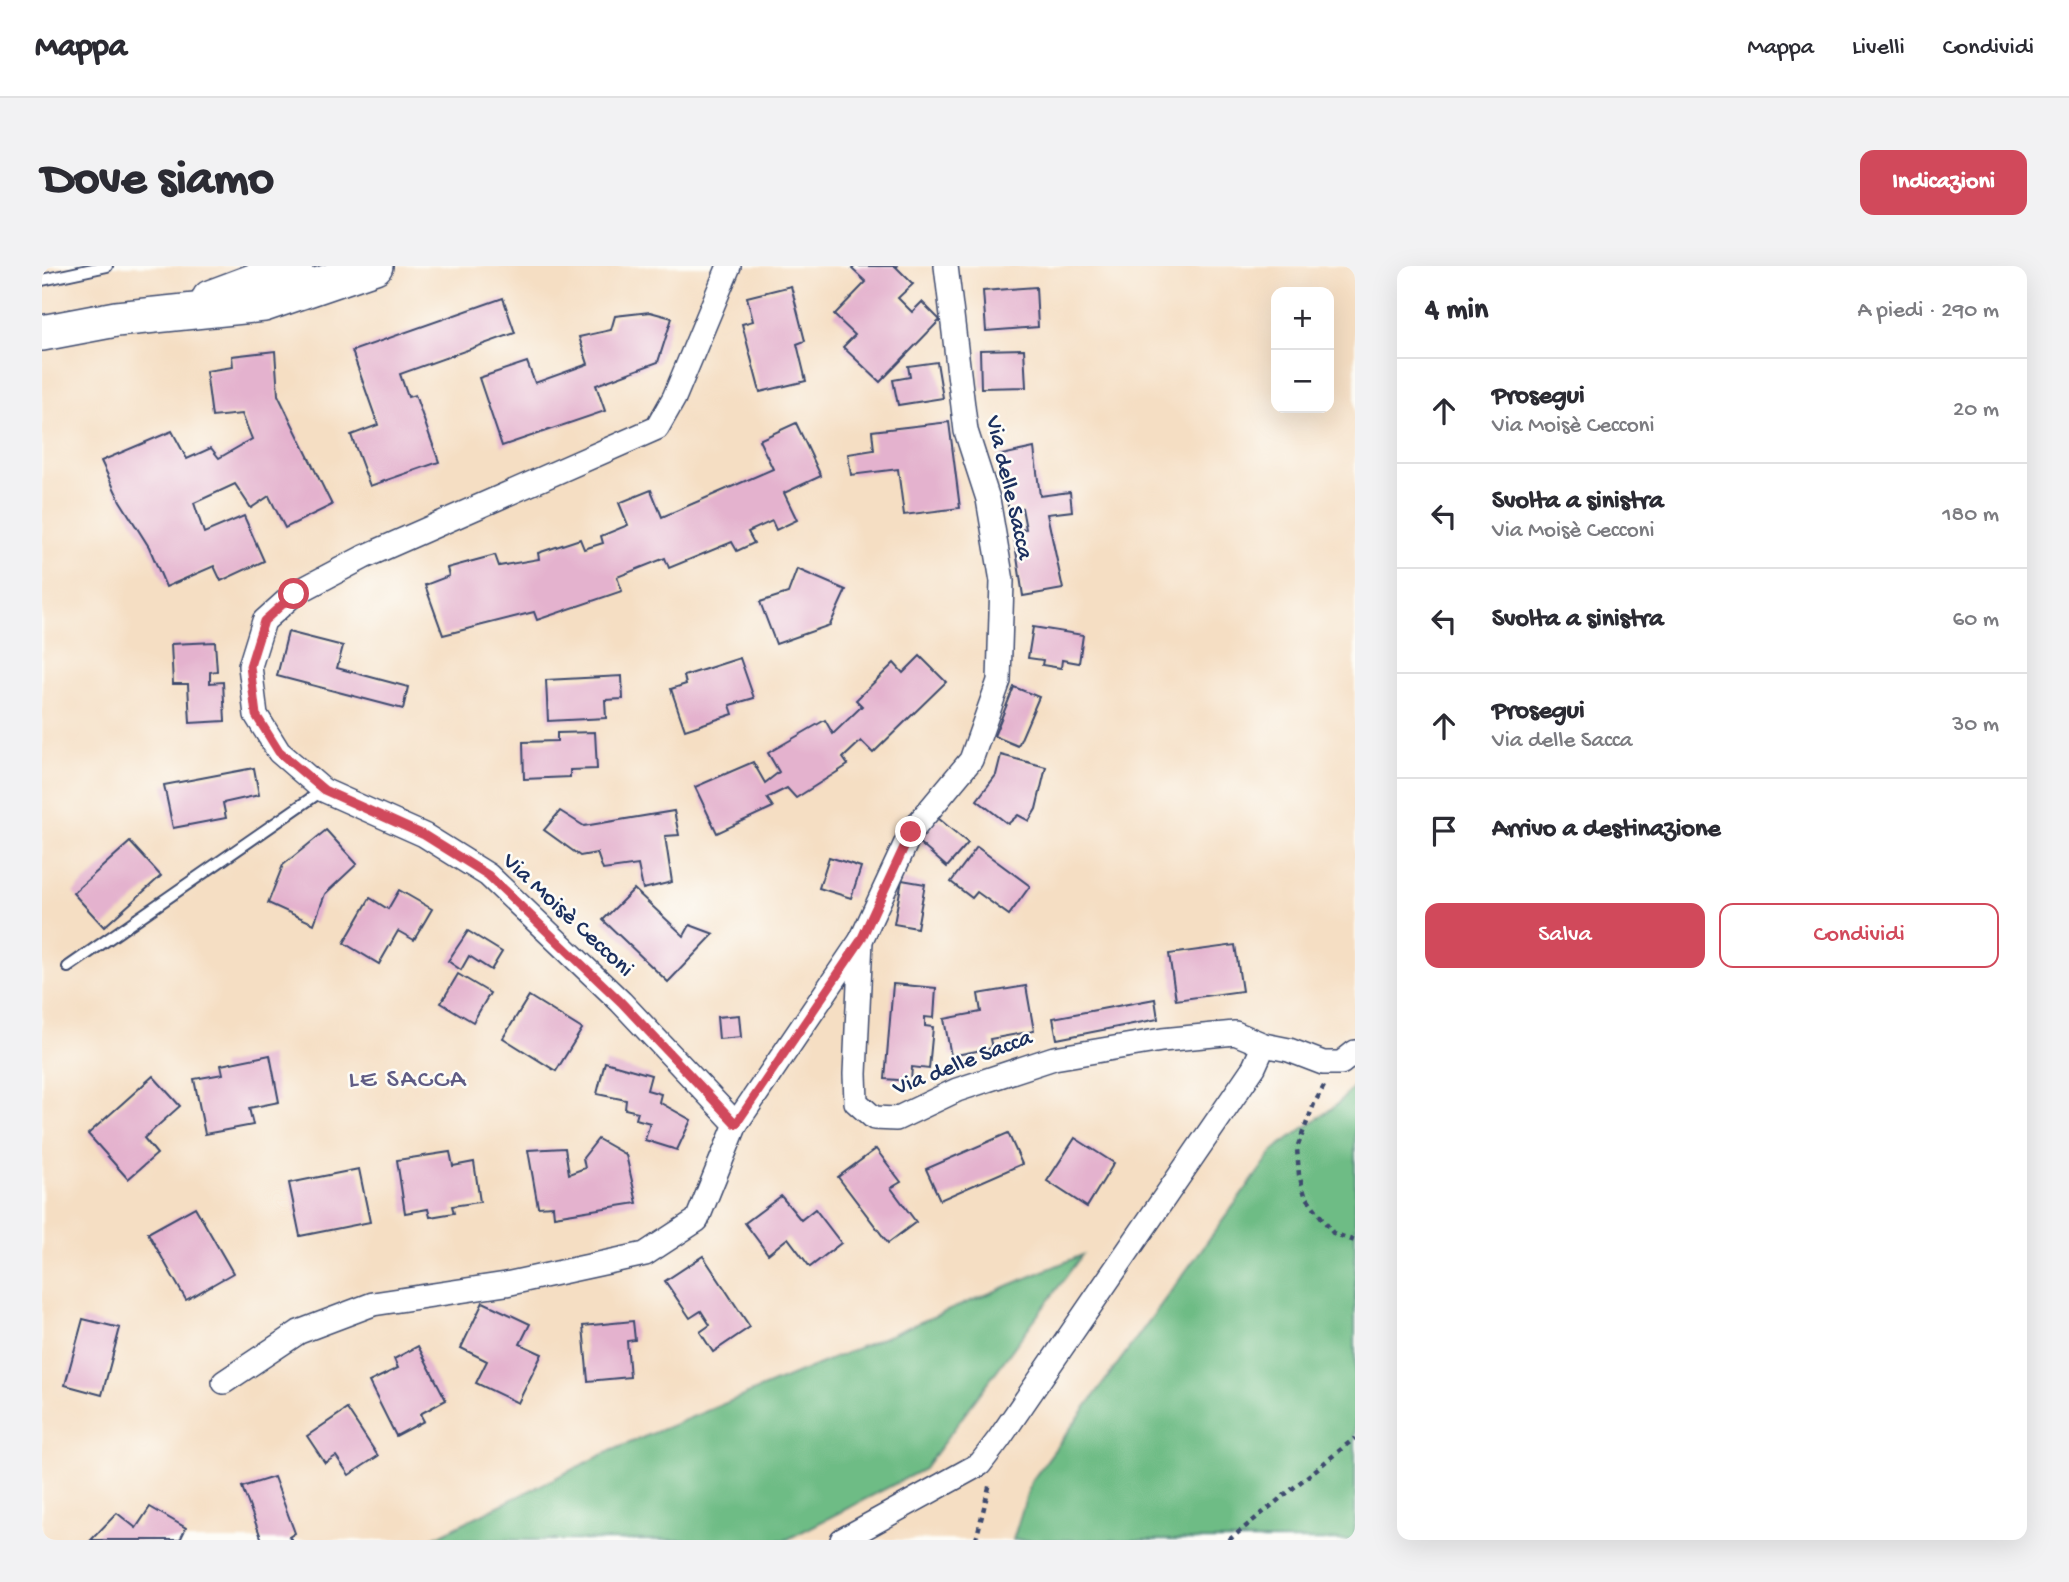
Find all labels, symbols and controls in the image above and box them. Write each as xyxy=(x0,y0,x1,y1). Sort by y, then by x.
text: Mappa xyxy=(35,29,127,67)
text: Mappa xyxy=(1747,34,1814,63)
text: Livelli xyxy=(1852,34,1905,63)
text: Condividi xyxy=(1943,34,2034,63)
button: Indicazioni xyxy=(1860,150,2027,215)
text: Dove siamo xyxy=(42,153,274,211)
map controls xyxy=(1271,287,1334,413)
button: + xyxy=(1271,287,1334,350)
text: 4 min xyxy=(1425,294,1488,329)
text: A piedi · 290 m xyxy=(1858,298,1999,325)
button: − xyxy=(1271,350,1334,413)
text: Prosegui xyxy=(1492,382,1585,413)
icon: ahead xyxy=(1425,392,1463,430)
text: 20 m xyxy=(1953,397,1999,424)
street label: Via delle Sacca xyxy=(977,412,1039,563)
text: Via Moisè Cecconi xyxy=(1492,413,1654,440)
text: Svolta a sinistra xyxy=(1492,487,1664,518)
icon: left xyxy=(1425,497,1463,535)
text: 180 m xyxy=(1942,502,1999,529)
text: Via Moisè Cecconi xyxy=(1492,518,1654,545)
route start xyxy=(278,578,309,609)
icon: left xyxy=(1425,602,1463,640)
text: Svolta a sinistra xyxy=(1492,605,1664,636)
text: 60 m xyxy=(1953,607,1999,634)
text: Prosegui xyxy=(1492,697,1585,728)
icon: ahead xyxy=(1425,707,1463,745)
text: 30 m xyxy=(1952,712,1999,739)
text: Via delle Sacca xyxy=(1492,728,1633,755)
icon: arrive xyxy=(1425,812,1463,850)
text: Arrivo a destinazione xyxy=(1492,815,1721,846)
route end xyxy=(895,816,926,847)
street label: Via Moisè Cecconi xyxy=(494,847,639,984)
button: Salva xyxy=(1425,903,1705,968)
button: Condividi xyxy=(1719,903,1999,968)
street label: Via delle Sacca xyxy=(888,1024,1037,1104)
district label: LE SACCA xyxy=(349,1066,467,1097)

